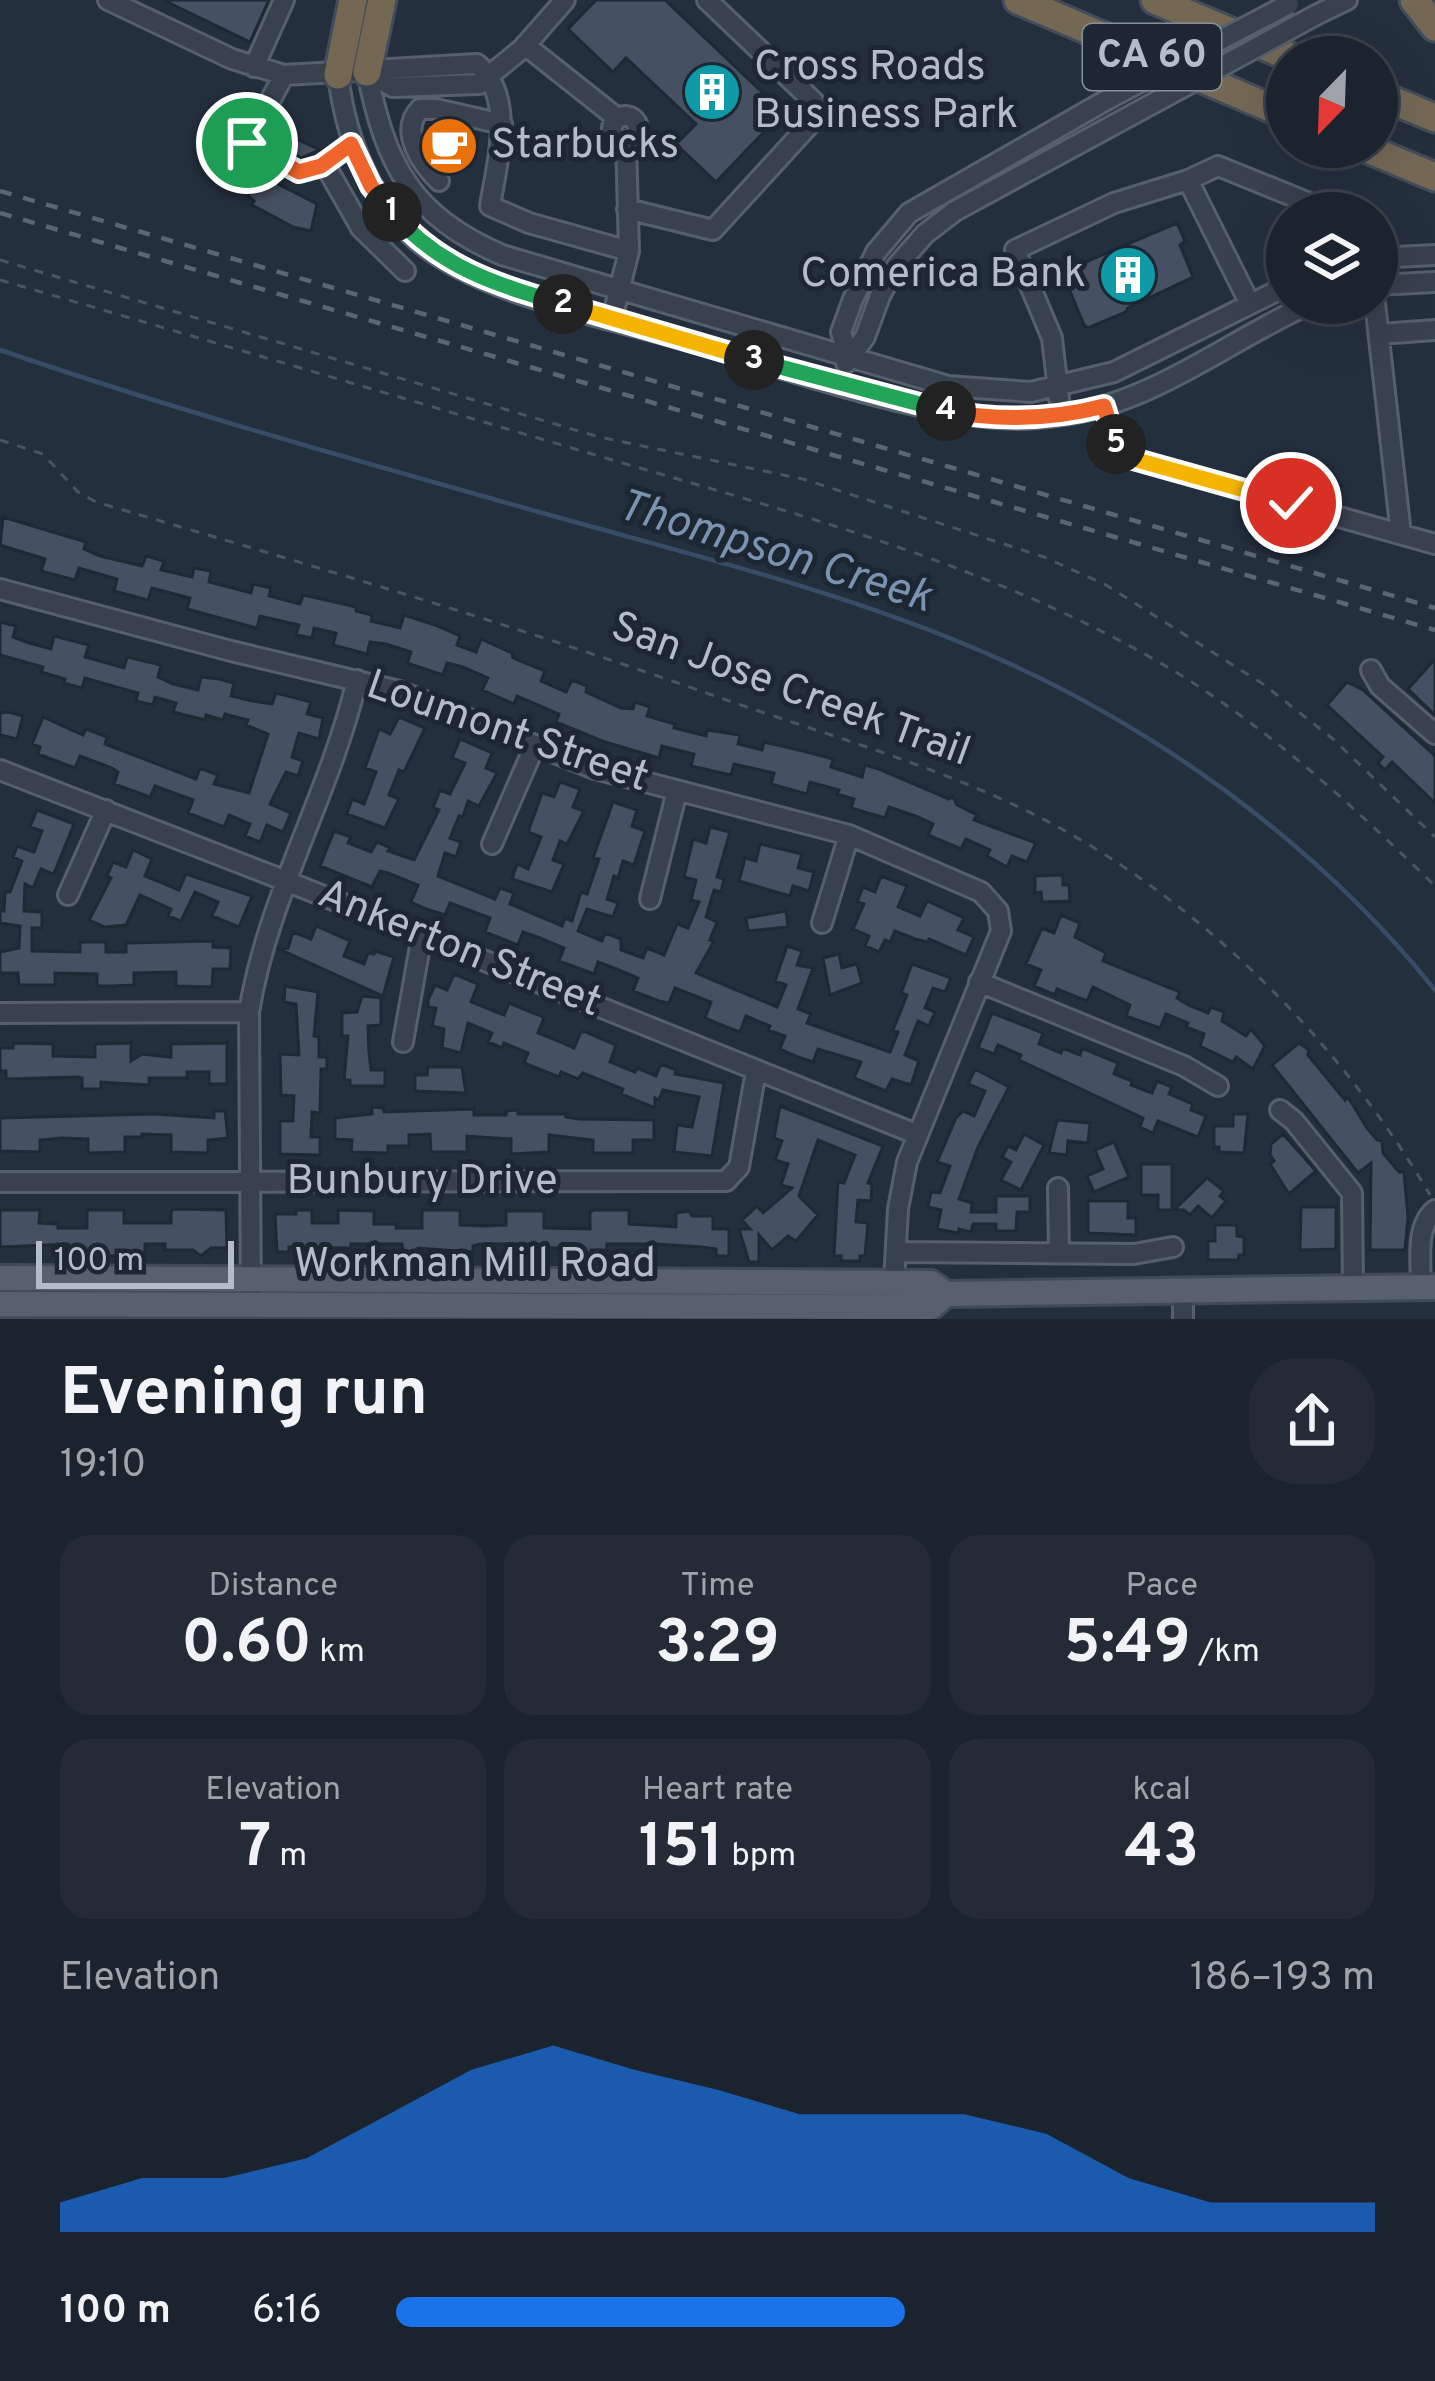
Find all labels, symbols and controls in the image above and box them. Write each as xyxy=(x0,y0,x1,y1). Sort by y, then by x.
road number: CA 60 xyxy=(1083,24,1221,90)
north arrow xyxy=(1266,36,1398,168)
map controls xyxy=(1266,36,1398,324)
place label: Cross Roads Business Park xyxy=(754,42,1018,143)
building icon: Cross Roads Business Park xyxy=(681,61,743,123)
pin xyxy=(196,92,298,194)
icon: arrive xyxy=(214,110,280,176)
cafe icon: Starbucks xyxy=(418,115,480,177)
place label: Starbucks xyxy=(491,120,679,173)
pin: 1 xyxy=(362,182,422,242)
text: 1 xyxy=(385,191,399,233)
button: layers xyxy=(1266,192,1398,324)
building icon: Comerica Bank xyxy=(1097,244,1159,306)
place label: Comerica Bank xyxy=(800,249,1086,302)
pin: 2 xyxy=(533,274,593,334)
text: 2 xyxy=(553,283,573,325)
pin: 3 xyxy=(724,330,784,390)
text: 3 xyxy=(744,339,764,381)
pin: 4 xyxy=(916,381,976,441)
text: 4 xyxy=(935,390,957,432)
pin: 5 xyxy=(1086,414,1146,474)
text: 5 xyxy=(1106,423,1126,465)
pin xyxy=(1240,452,1342,554)
icon: check xyxy=(1258,470,1324,536)
water label: Thompson Creek xyxy=(610,478,939,628)
street label: San Jose Creek Trail xyxy=(603,601,977,781)
street label: Loumont Street xyxy=(359,660,655,806)
street label: Ankerton Street xyxy=(310,869,608,1031)
street label: Bunbury Drive xyxy=(287,1156,557,1209)
scale bar xyxy=(36,1235,234,1288)
street label: Workman Mill Road xyxy=(294,1239,656,1292)
text: 100 m xyxy=(54,1241,144,1283)
text: Evening run xyxy=(60,1355,428,1438)
button: share xyxy=(1249,1358,1375,1484)
text: 19:10 xyxy=(60,1442,146,1491)
text: Distance xyxy=(208,1566,338,1608)
text: Time xyxy=(681,1566,754,1608)
text: Pace xyxy=(1126,1566,1198,1608)
text: 0.60 xyxy=(181,1608,312,1684)
text: 3:29 xyxy=(655,1608,780,1684)
text: 5:49 xyxy=(1064,1608,1191,1684)
text: km xyxy=(312,1632,365,1674)
text: /km xyxy=(1191,1632,1260,1674)
text: Elevation xyxy=(205,1770,341,1812)
text: Heart rate xyxy=(642,1770,793,1812)
text: kcal xyxy=(1132,1770,1191,1812)
text: 7 xyxy=(239,1812,271,1888)
text: 151 xyxy=(639,1812,724,1888)
text: 43 xyxy=(1125,1812,1199,1888)
text: m xyxy=(271,1836,307,1878)
text: bpm xyxy=(724,1836,796,1878)
text: Elevation xyxy=(60,1955,220,2004)
text: 186–193 m xyxy=(1190,1955,1375,2004)
text: 100 m xyxy=(60,2288,171,2337)
text: 6:16 xyxy=(252,2288,322,2337)

